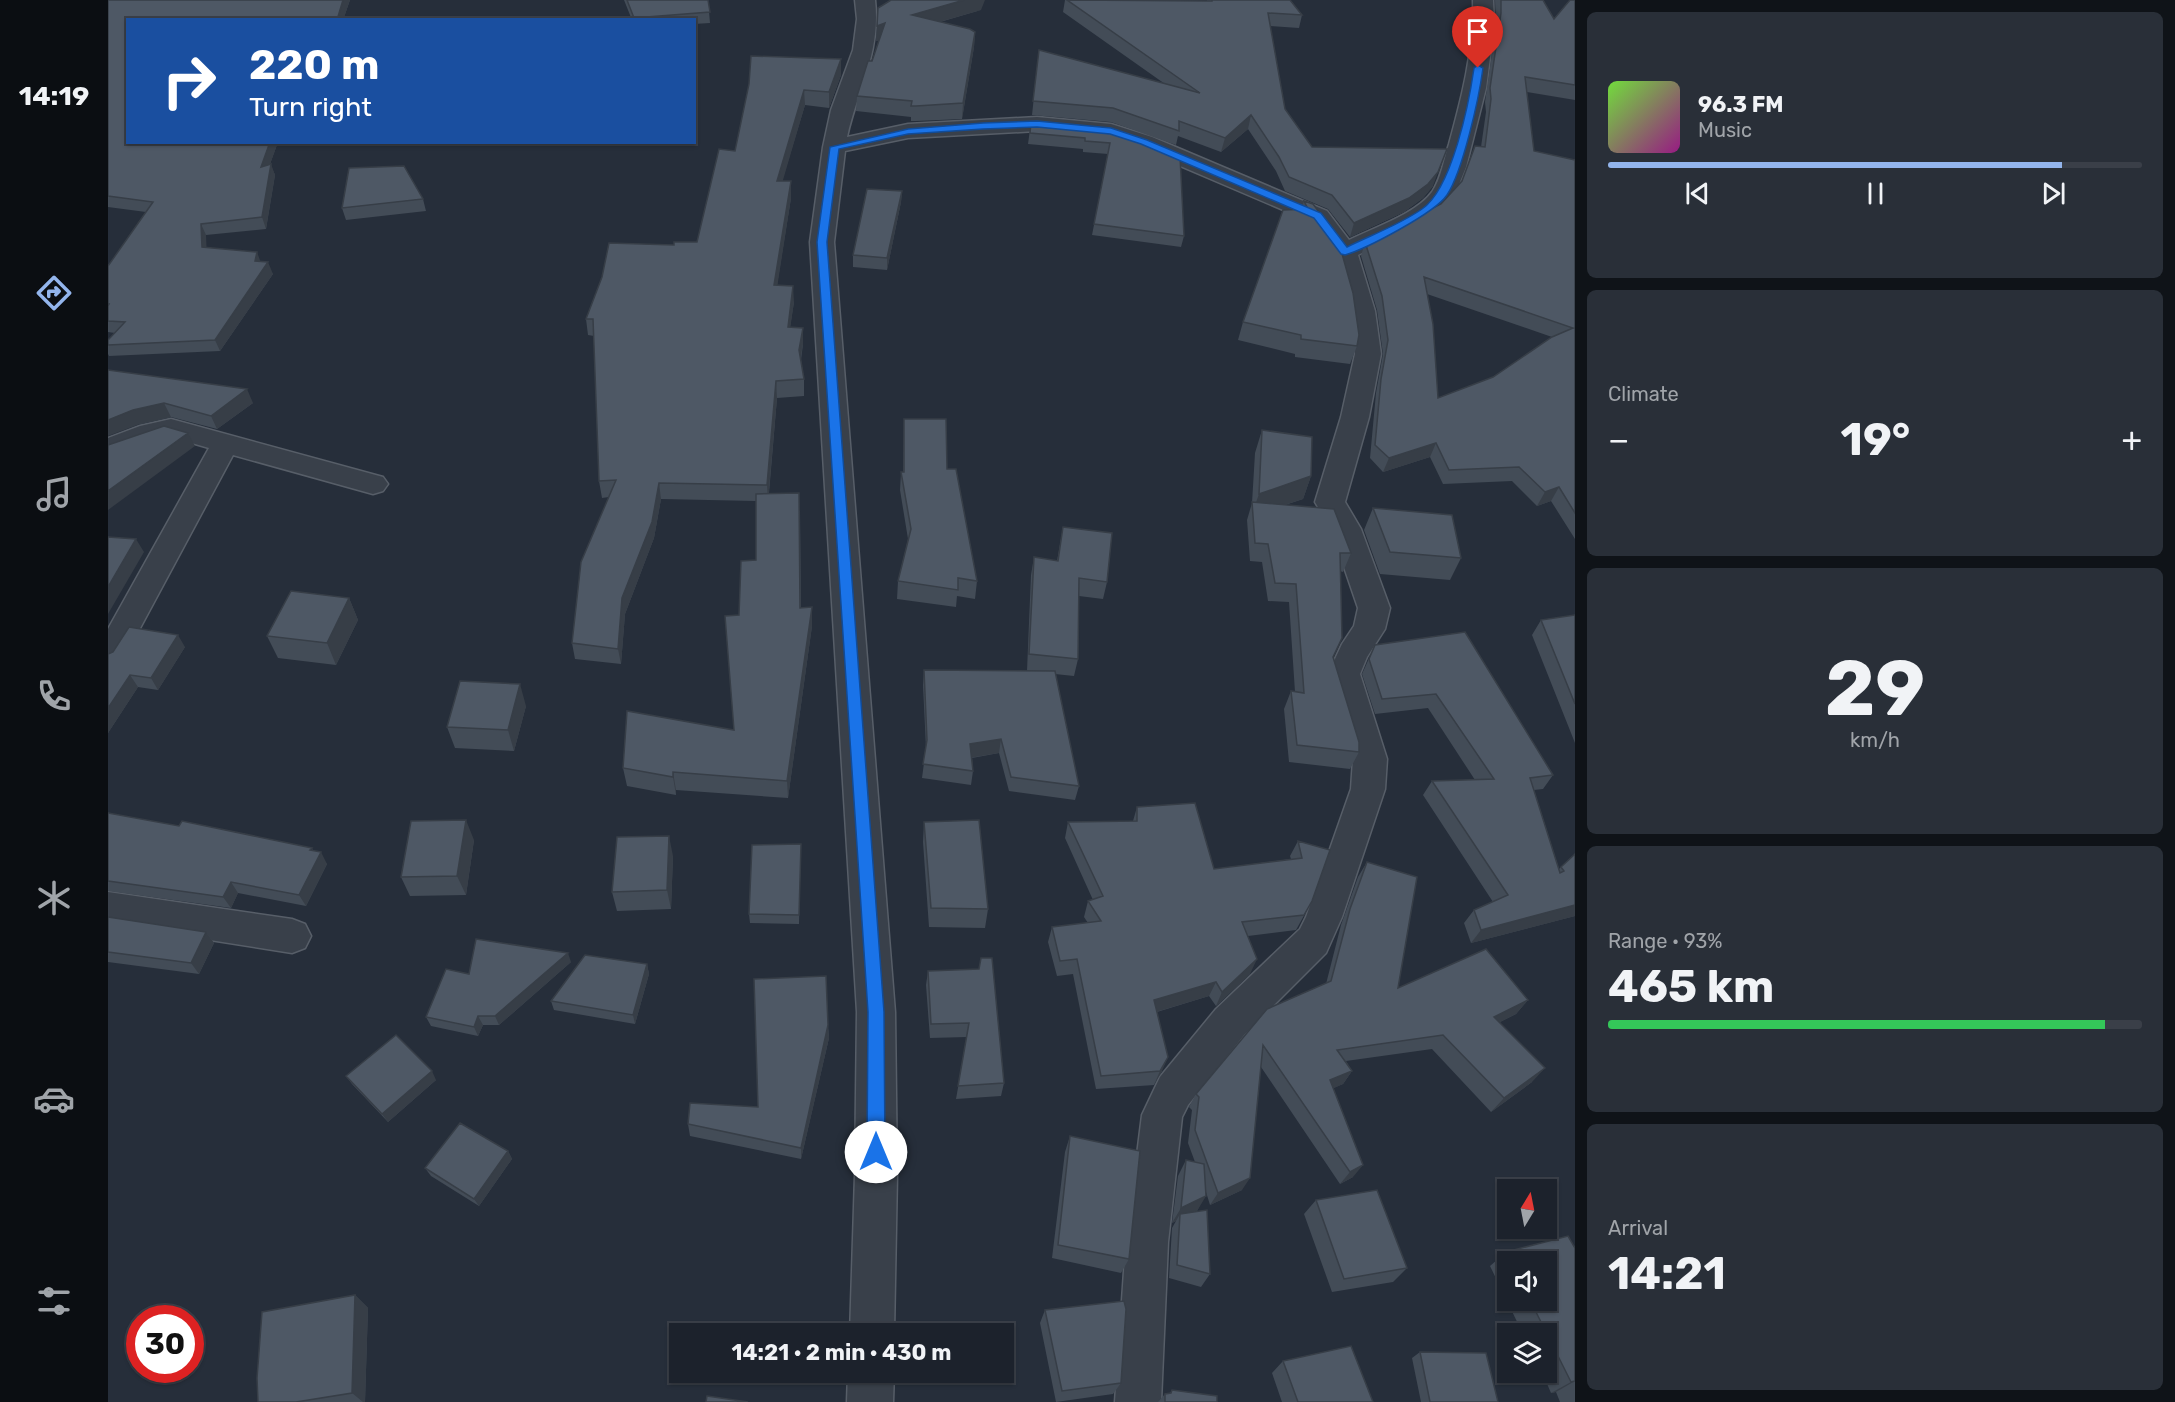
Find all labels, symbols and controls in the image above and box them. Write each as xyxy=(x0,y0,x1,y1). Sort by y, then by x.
pin xyxy=(1452,6,1503,68)
icon: arrive xyxy=(1461,15,1494,48)
text: 220 m xyxy=(249,40,380,90)
icon: right xyxy=(150,42,228,120)
text: 14:19 xyxy=(19,80,89,112)
text: Turn right xyxy=(249,91,372,123)
text: 96.3 FM xyxy=(1698,91,1784,118)
text: Music xyxy=(1698,118,1752,142)
icon: previous xyxy=(1681,177,1714,210)
icon: pause xyxy=(1859,177,1892,210)
icon: next xyxy=(2037,177,2070,210)
icon: directions xyxy=(33,272,75,314)
text: Climate xyxy=(1608,382,1679,406)
text: 19° xyxy=(1841,413,1910,466)
text: − xyxy=(1608,420,1629,459)
text: + xyxy=(2121,420,2142,459)
icon: music xyxy=(33,473,75,515)
text: 29 xyxy=(1825,642,1925,735)
icon: phone xyxy=(33,675,75,717)
text: km/h xyxy=(1850,728,1900,752)
icon: climate xyxy=(33,877,75,919)
text: Range · 93% xyxy=(1608,929,1723,953)
text: 465 km xyxy=(1608,960,1774,1013)
icon: car xyxy=(33,1078,75,1120)
position arrow xyxy=(844,1120,908,1184)
north arrow xyxy=(1497,1179,1557,1239)
map controls xyxy=(1497,1179,1557,1383)
text: Arrival xyxy=(1608,1216,1668,1240)
text: 14:21 xyxy=(1608,1247,1726,1300)
button: sound xyxy=(1497,1251,1557,1311)
icon: filters xyxy=(33,1280,75,1322)
speed limit sign: 30 xyxy=(126,1305,204,1383)
button: layers xyxy=(1497,1323,1557,1383)
text: 14:21 · 2 min · 430 m xyxy=(732,1339,951,1366)

